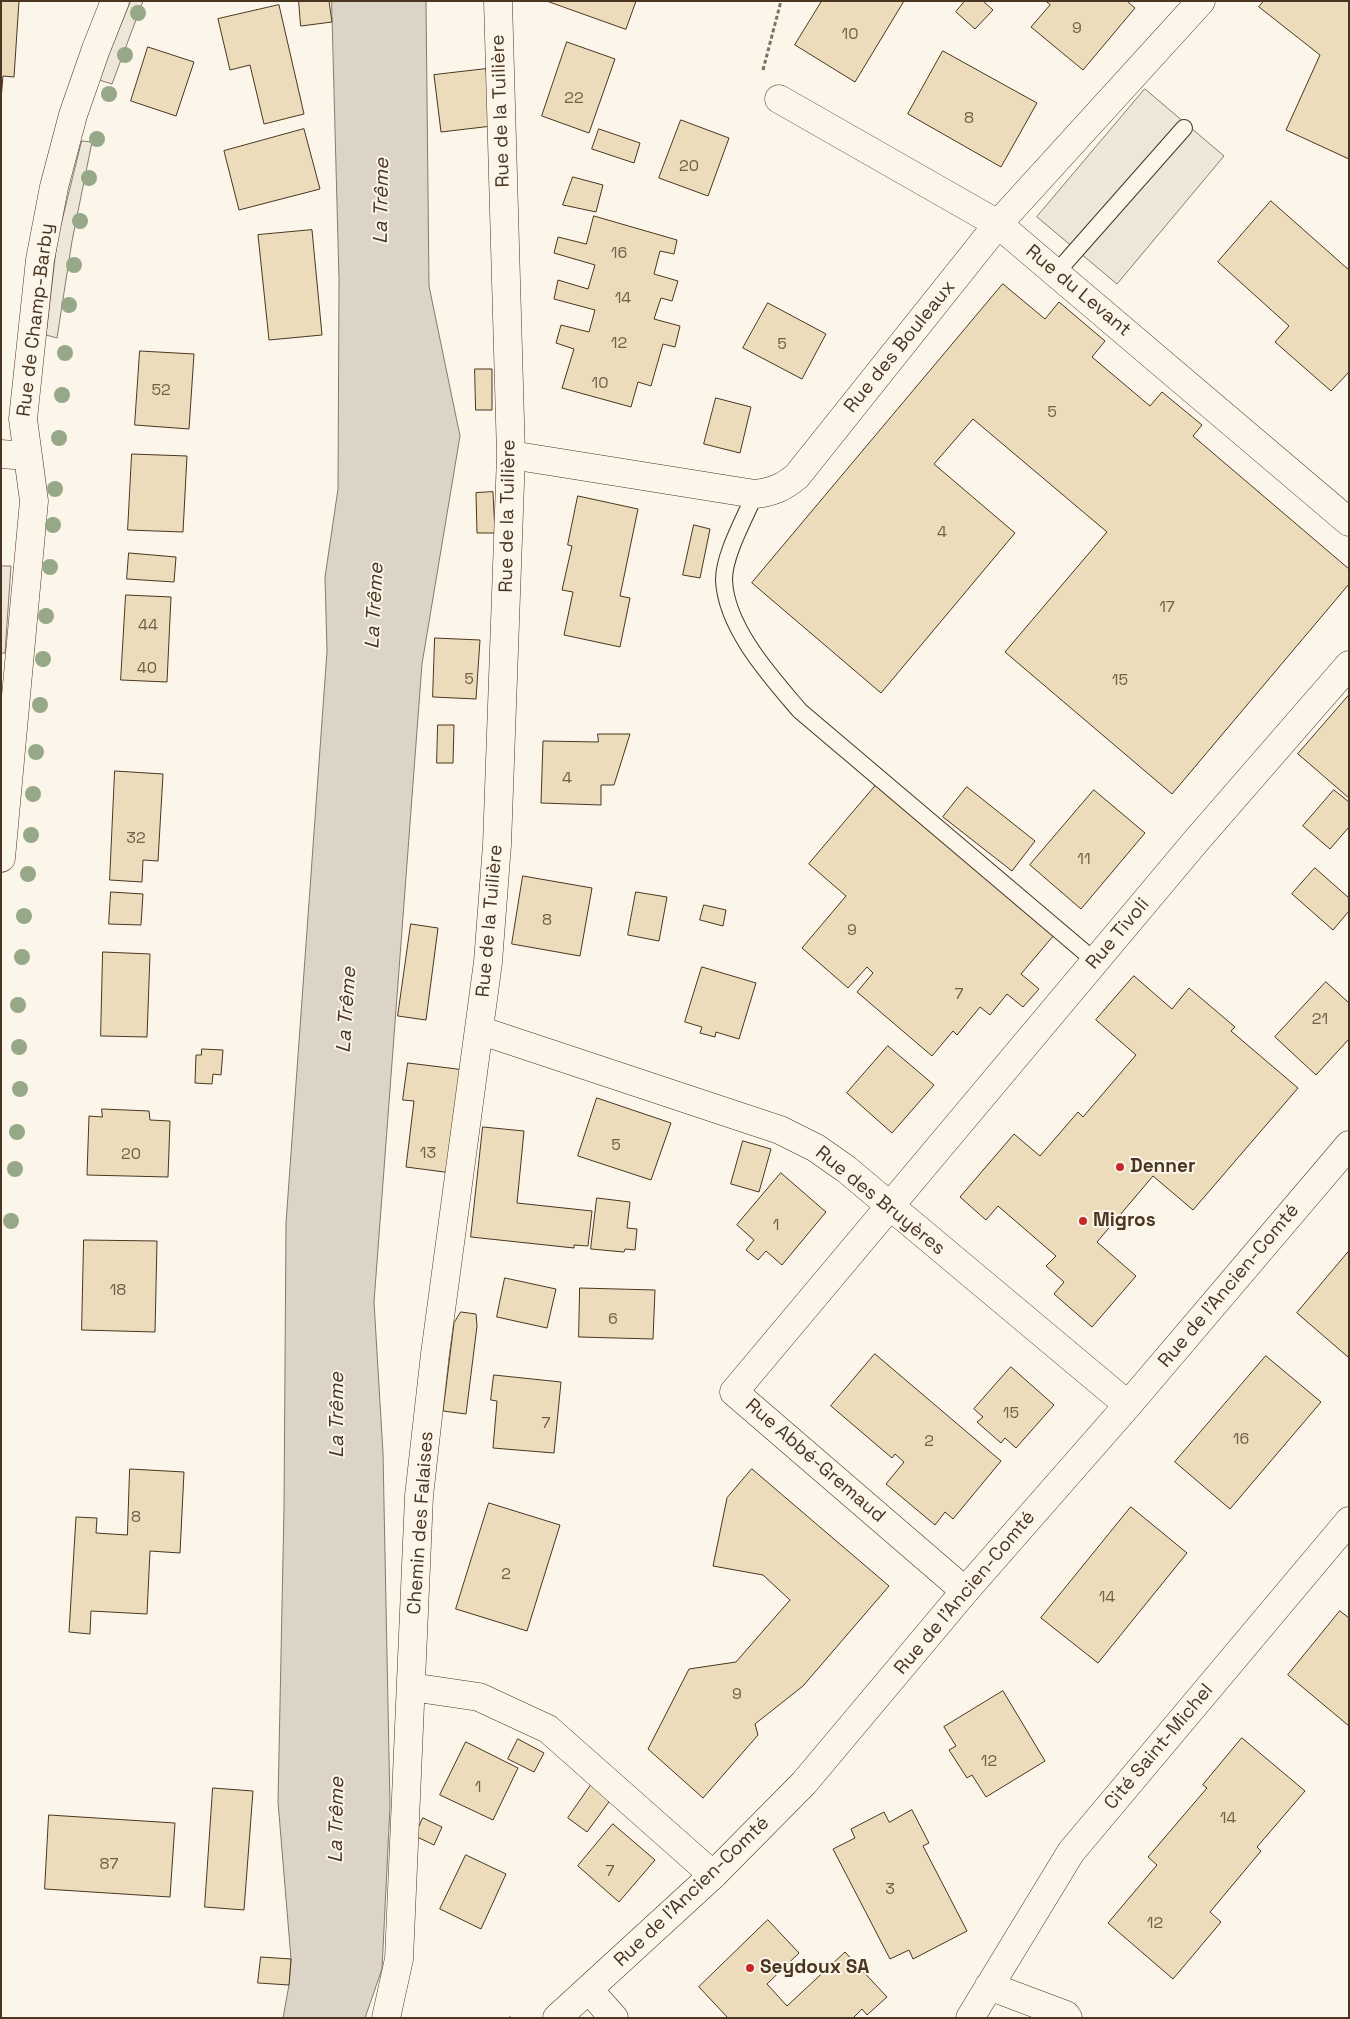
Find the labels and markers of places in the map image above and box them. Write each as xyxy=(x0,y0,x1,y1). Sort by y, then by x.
place label: Denner xyxy=(1130,1156,1196,1178)
marker: Denner xyxy=(1114,1161,1126,1173)
place label: Migros xyxy=(1093,1210,1156,1232)
marker: Migros xyxy=(1077,1215,1089,1227)
place label: Seydoux SA xyxy=(760,1957,869,1979)
marker: Seydoux SA xyxy=(744,1962,756,1974)

